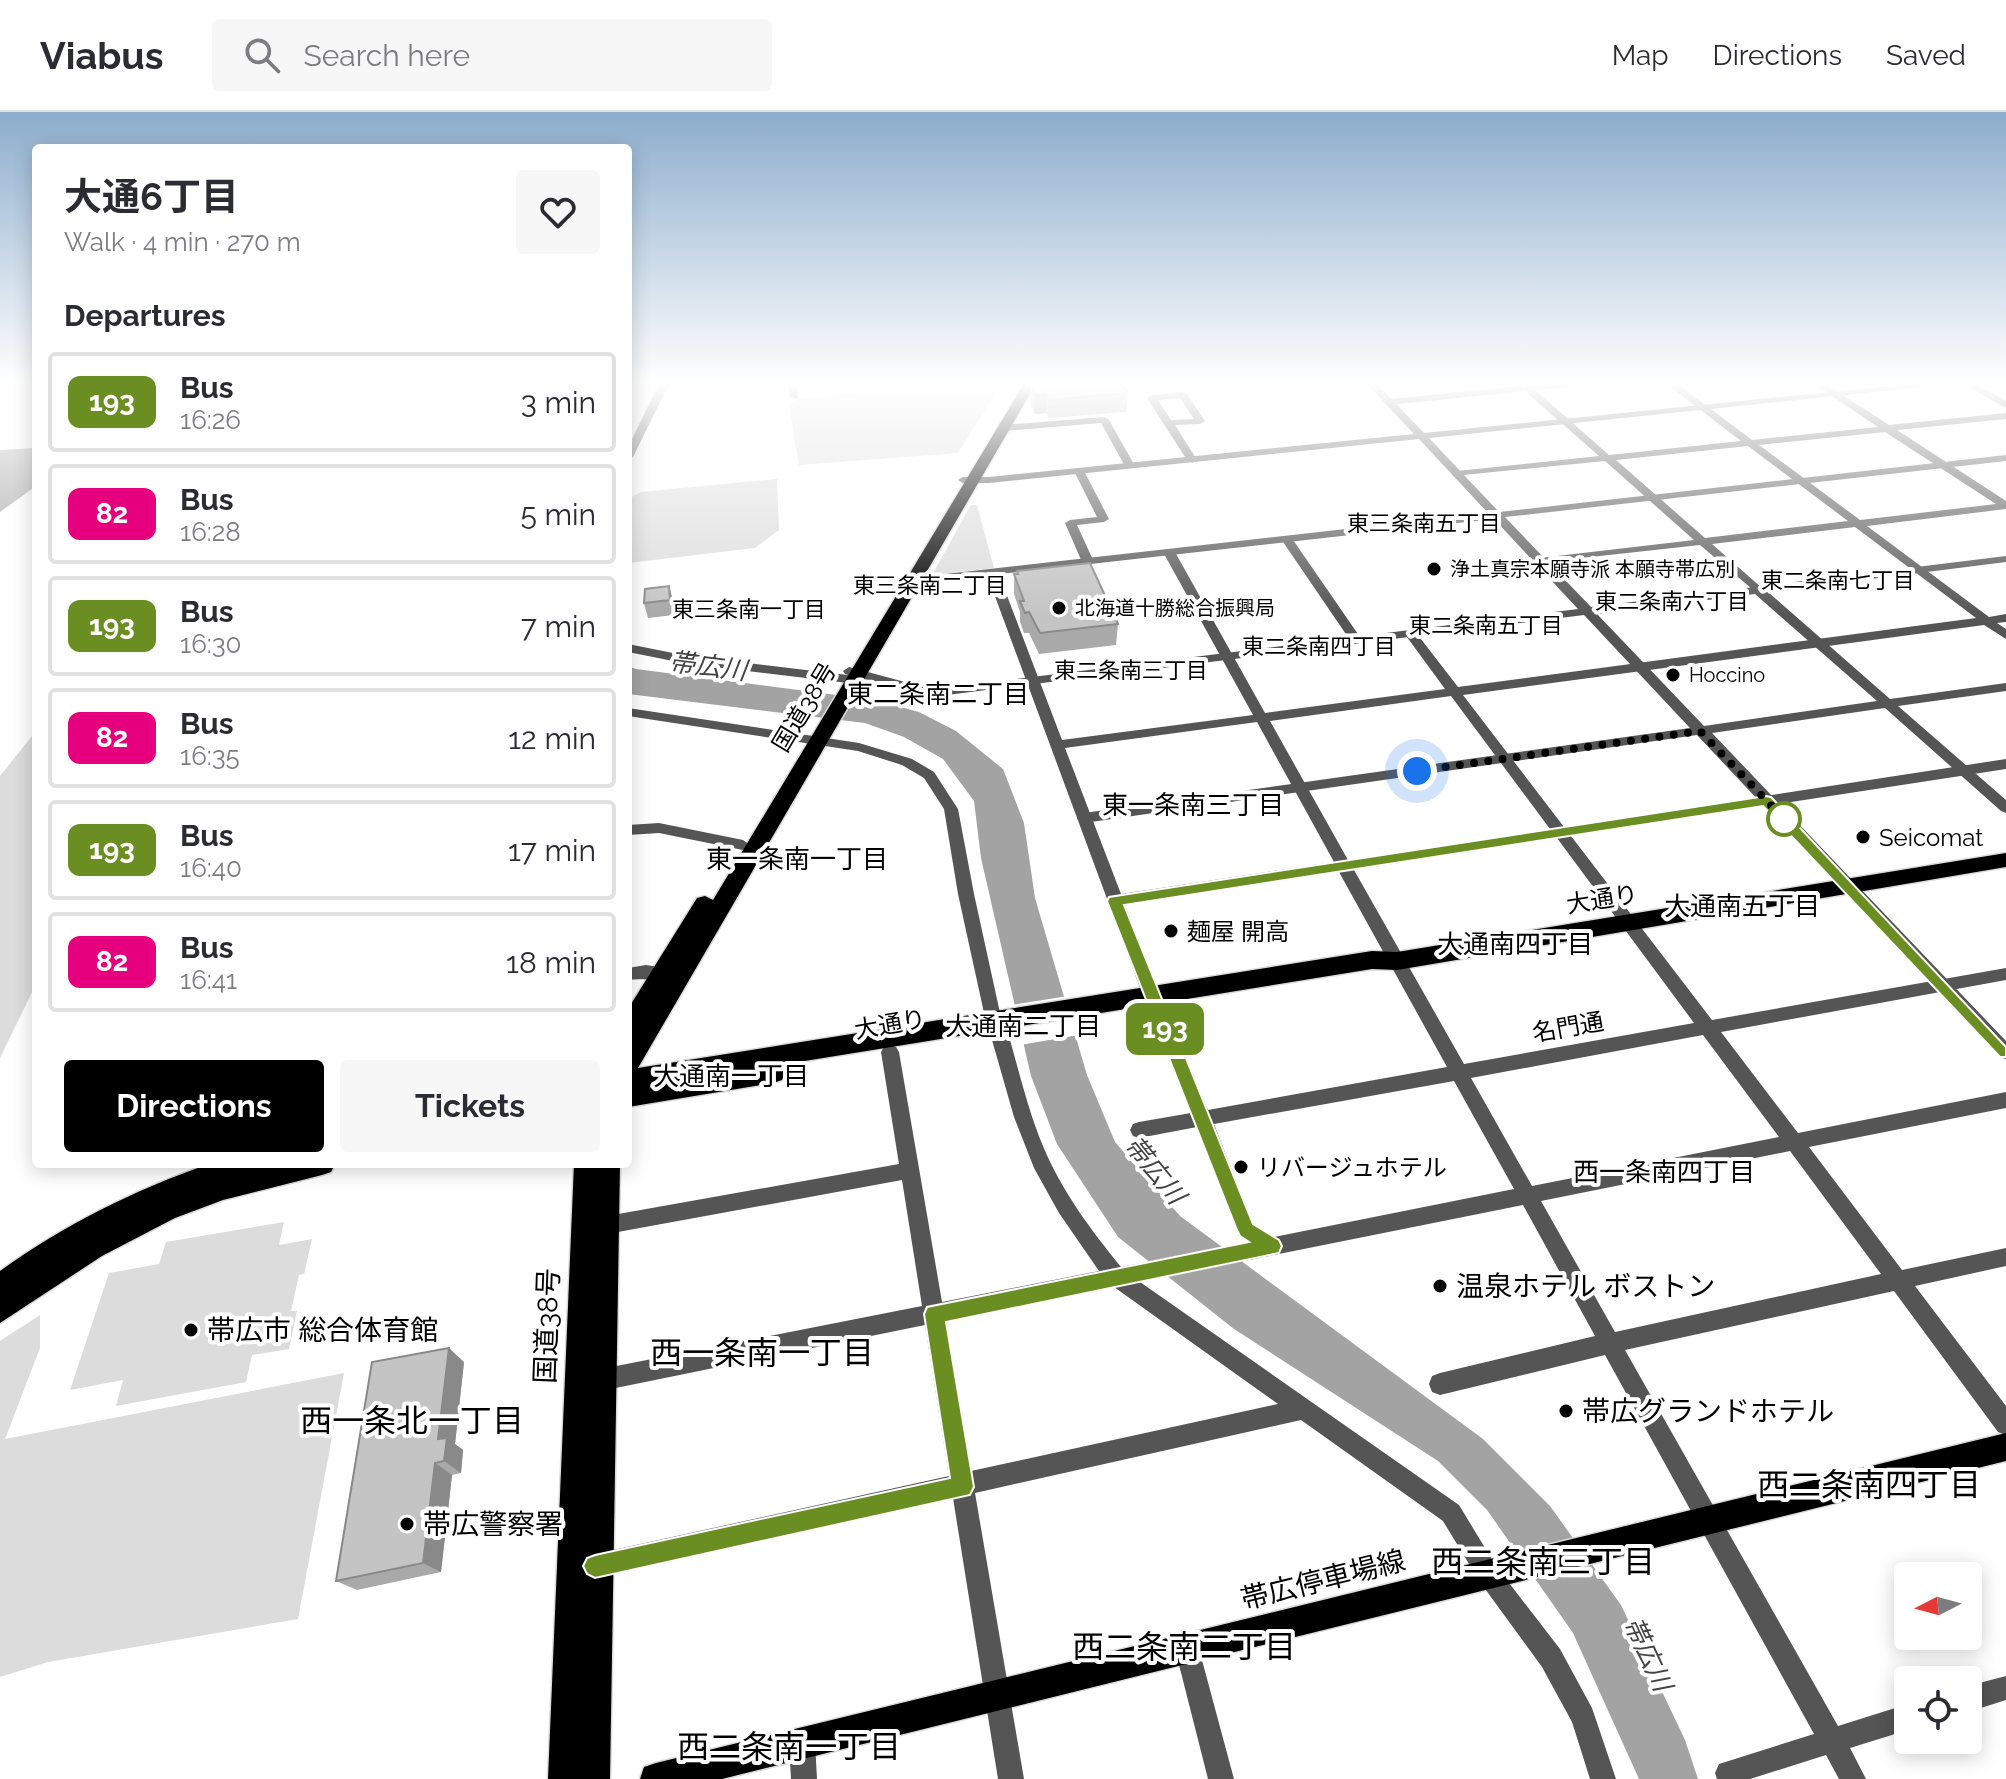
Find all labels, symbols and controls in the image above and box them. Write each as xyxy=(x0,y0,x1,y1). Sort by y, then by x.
search box xyxy=(212,19,772,91)
text: Viabus xyxy=(40,33,164,78)
icon: search xyxy=(240,33,284,77)
text: Search here xyxy=(304,38,470,73)
text: Map xyxy=(1612,39,1669,72)
text: Directions xyxy=(1713,39,1842,72)
text: Saved xyxy=(1886,39,1966,72)
button: heart xyxy=(516,170,600,254)
text: 大通6丁目 xyxy=(64,174,239,219)
text: Walk · 4 min · 270 m xyxy=(64,227,301,257)
text: Departures xyxy=(64,298,226,333)
text: Bus xyxy=(180,370,234,405)
text: 193 xyxy=(89,385,135,418)
text: 3 min xyxy=(521,385,596,420)
text: 16:26 xyxy=(180,405,241,435)
text: Bus xyxy=(180,482,234,517)
text: 82 xyxy=(96,497,128,530)
text: 5 min xyxy=(520,497,596,532)
district label: 東三条南五丁目 xyxy=(1347,510,1501,536)
text: 16:28 xyxy=(180,517,241,547)
place label: 浄土真宗本願寺派 本願寺帯広別 xyxy=(1450,557,1735,581)
marker: 浄土真宗本願寺派 本願寺帯広別 xyxy=(1425,560,1443,578)
district label: 東二条南七丁目 xyxy=(1761,567,1915,593)
district label: 東三条南二丁目 xyxy=(853,572,1007,598)
district label: 東二条南六丁目 xyxy=(1595,588,1749,614)
text: Bus xyxy=(180,594,234,629)
district label: 東三条南一丁目 xyxy=(672,596,826,622)
place label: 北海道十勝総合振興局 xyxy=(1075,596,1275,620)
marker: 北海道十勝総合振興局 xyxy=(1050,599,1068,617)
text: 193 xyxy=(89,609,135,642)
text: 7 min xyxy=(521,609,596,644)
district label: 東二条南五丁目 xyxy=(1409,612,1563,638)
text: 16:30 xyxy=(180,629,242,659)
district label: 東二条南四丁目 xyxy=(1242,633,1396,659)
water label: 帯広川 xyxy=(667,646,752,686)
street label: 国道38号 xyxy=(766,657,842,757)
district label: 東二条南三丁目 xyxy=(1054,657,1208,683)
place label: Hoccino xyxy=(1689,663,1765,687)
marker: Hoccino xyxy=(1664,666,1682,684)
district label: 東二条南二丁目 xyxy=(847,679,1029,709)
text: Bus xyxy=(180,706,234,741)
text: 82 xyxy=(96,721,128,754)
text: 12 min xyxy=(508,721,596,756)
text: 16:35 xyxy=(180,741,240,771)
your location xyxy=(1397,751,1437,791)
district label: 東一条南三丁目 xyxy=(1102,790,1284,820)
unlabelled marker xyxy=(1767,802,1801,836)
text: Bus xyxy=(180,818,234,853)
place label: Seicomat xyxy=(1879,823,1983,852)
marker: Seicomat xyxy=(1854,828,1872,846)
text: 193 xyxy=(89,833,135,866)
text: 17 min xyxy=(508,833,596,868)
district label: 東一条南一丁目 xyxy=(706,844,888,874)
text: 16:40 xyxy=(180,853,242,883)
street label: 大通り xyxy=(1564,879,1640,919)
district label: 大通南五丁目 xyxy=(1664,891,1820,921)
place label: 麺屋 開高 xyxy=(1187,917,1289,946)
marker: 麺屋 開高 xyxy=(1162,922,1180,940)
district label: 大通南四丁目 xyxy=(1437,929,1593,959)
text: Bus xyxy=(180,930,234,965)
text: 82 xyxy=(96,945,128,978)
text: 18 min xyxy=(506,945,596,980)
text: 16:41 xyxy=(180,965,237,995)
street label: 大通り xyxy=(852,1003,928,1045)
line badge: 193 xyxy=(1119,1003,1211,1055)
street label: 名門通 xyxy=(1530,1006,1606,1048)
district label: 大通南二丁目 xyxy=(945,1011,1101,1041)
text: 193 xyxy=(1142,1012,1188,1045)
button: Directions xyxy=(64,1060,324,1152)
button: Tickets xyxy=(340,1060,600,1152)
district label: 大通南一丁目 xyxy=(653,1061,809,1091)
water label: 帯広川 xyxy=(1119,1130,1193,1212)
place label: リバージュホテル xyxy=(1257,1153,1447,1182)
district label: 西一条南四丁目 xyxy=(1573,1157,1755,1187)
marker: リバージュホテル xyxy=(1232,1158,1250,1176)
street label: 国道38号 xyxy=(528,1268,566,1384)
place label: 温泉ホテル ボストン xyxy=(1456,1270,1715,1303)
marker: 温泉ホテル ボストン xyxy=(1431,1277,1449,1295)
place label: 帯広市 総合体育館 xyxy=(207,1314,438,1347)
marker: 帯広市 総合体育館 xyxy=(182,1321,200,1339)
district label: 西一条南一丁目 xyxy=(650,1334,874,1371)
place label: 帯広グランドホテル xyxy=(1582,1395,1834,1428)
district label: 西一条北一丁目 xyxy=(300,1402,524,1439)
marker: 帯広グランドホテル xyxy=(1557,1402,1575,1420)
district label: 西二条南四丁目 xyxy=(1757,1466,1981,1503)
place label: 帯広警察署 xyxy=(423,1508,563,1541)
marker: 帯広警察署 xyxy=(398,1515,416,1533)
district label: 西二条南三丁目 xyxy=(1431,1543,1655,1580)
street label: 帯広停車場線 xyxy=(1237,1544,1409,1616)
north arrow xyxy=(1894,1562,1982,1650)
map controls xyxy=(1894,1562,1982,1754)
water label: 帯広川 xyxy=(1618,1612,1679,1698)
district label: 西二条南二丁目 xyxy=(1072,1628,1296,1665)
button: locate xyxy=(1894,1666,1982,1754)
district label: 西二条南一丁目 xyxy=(677,1728,901,1765)

